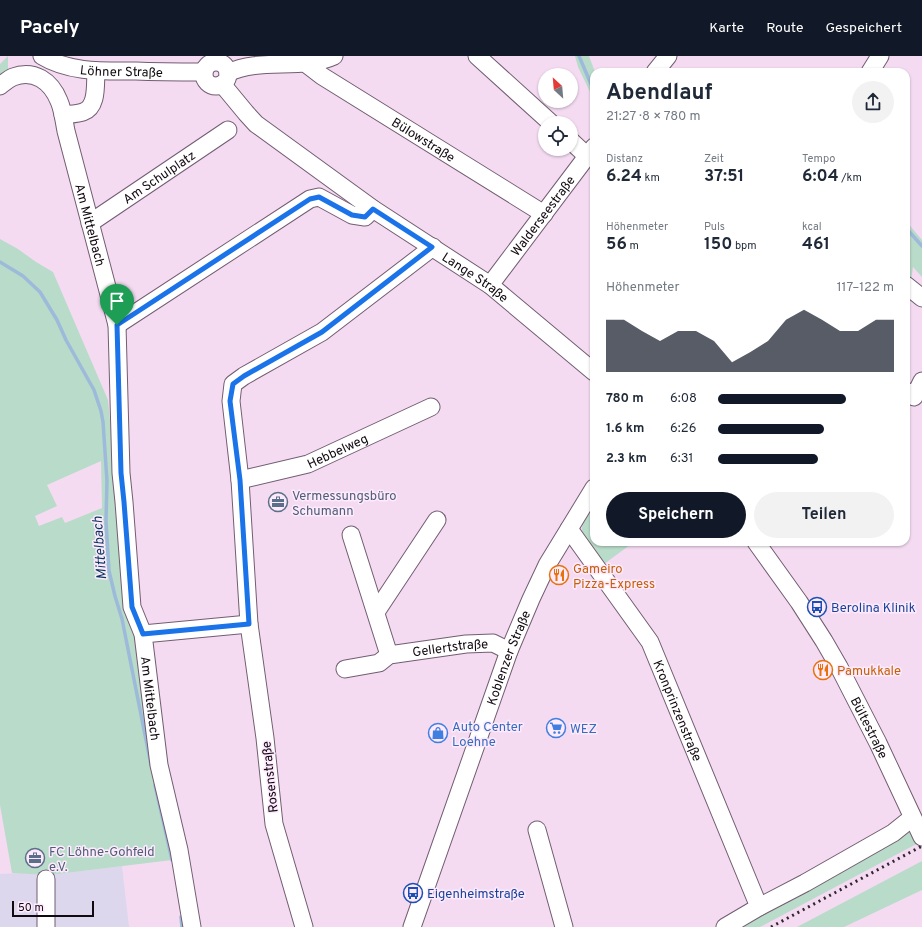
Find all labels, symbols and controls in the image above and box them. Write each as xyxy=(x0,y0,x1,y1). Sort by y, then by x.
text: Pacely xyxy=(20,16,80,40)
text: Karte xyxy=(709,20,744,37)
text: Route xyxy=(766,20,803,37)
text: Gespeichert xyxy=(825,20,902,37)
street label: Löhner Straße xyxy=(79,63,163,82)
north arrow xyxy=(538,68,578,108)
map controls xyxy=(538,68,578,156)
text: Abendlauf xyxy=(606,80,712,107)
button: share xyxy=(852,81,894,123)
text: 21:27 · 8 × 780 m xyxy=(606,109,700,125)
street label: Bülowstraße xyxy=(388,115,457,167)
button: locate xyxy=(538,116,578,156)
street label: Am Schulplatz xyxy=(121,148,199,208)
text: Distanz xyxy=(606,152,643,166)
text: Zeit xyxy=(704,152,724,166)
text: Tempo xyxy=(802,152,835,166)
text: 6.24 xyxy=(606,166,642,188)
text: 37:51 xyxy=(704,166,744,188)
text: 6:04 xyxy=(802,166,839,188)
text: km xyxy=(642,171,660,185)
text: /km xyxy=(839,171,862,185)
street label: Walderseestraße xyxy=(509,173,579,260)
street label: Am Mittelbach xyxy=(70,182,107,268)
text: Höhenmeter xyxy=(606,220,668,234)
text: Puls xyxy=(704,220,725,234)
text: kcal xyxy=(802,220,822,234)
text: 56 xyxy=(606,234,627,256)
text: 150 xyxy=(704,234,732,256)
text: 461 xyxy=(802,234,830,256)
text: m xyxy=(627,239,639,253)
text: bpm xyxy=(732,239,757,253)
street label: Lange Straße xyxy=(438,250,511,307)
text: Höhenmeter xyxy=(606,280,680,296)
text: 117–122 m xyxy=(837,280,894,296)
pin xyxy=(100,284,134,325)
icon: arrive xyxy=(106,290,128,312)
text: 780 m xyxy=(606,391,644,407)
text: 6:08 xyxy=(670,391,697,407)
text: 1.6 km xyxy=(606,421,644,437)
text: 6:26 xyxy=(670,421,696,437)
street label: Hebbelweg xyxy=(305,431,371,473)
text: 2.3 km xyxy=(606,451,647,467)
text: 6:31 xyxy=(670,451,693,467)
place label: Vermessungsbüro Schumann xyxy=(292,489,396,520)
office icon: Vermessungsbüro Schumann xyxy=(267,491,289,513)
button: Speichern xyxy=(606,492,746,538)
button: Teilen xyxy=(754,492,894,538)
water label: Mittelbach xyxy=(90,515,111,580)
place label: Gameiro Pizza-Express xyxy=(573,562,655,593)
restaurant icon: Gameiro Pizza-Express xyxy=(548,564,570,586)
bus stop icon: Berolina Klinik xyxy=(806,596,828,618)
place label: Berolina Klinik xyxy=(831,601,916,617)
street label: Koblenzer Straße xyxy=(485,609,535,708)
street label: Gellertstraße xyxy=(411,637,488,662)
street label: Am Mittelbach xyxy=(136,655,162,742)
street label: Kronprinzenstraße xyxy=(648,658,704,764)
restaurant icon: Pamukkale xyxy=(812,659,834,681)
place label: Pamukkale xyxy=(837,664,901,680)
street label: Bültestraße xyxy=(846,695,890,762)
supermarket icon: WEZ xyxy=(545,717,567,739)
place label: Auto Center Loehne xyxy=(452,720,523,751)
shop icon: Auto Center Loehne xyxy=(427,722,449,744)
place label: WEZ xyxy=(570,722,597,738)
street label: Rosenstraße xyxy=(259,740,283,813)
place label: FC Löhne-Gohfeld e.V. xyxy=(49,845,154,876)
office icon: FC Löhne-Gohfeld e.V. xyxy=(24,847,46,869)
bus stop icon: Eigenheimstraße xyxy=(402,882,424,904)
place label: Eigenheimstraße xyxy=(427,887,525,903)
scale bar xyxy=(12,899,94,918)
text: 50 m xyxy=(18,901,44,915)

